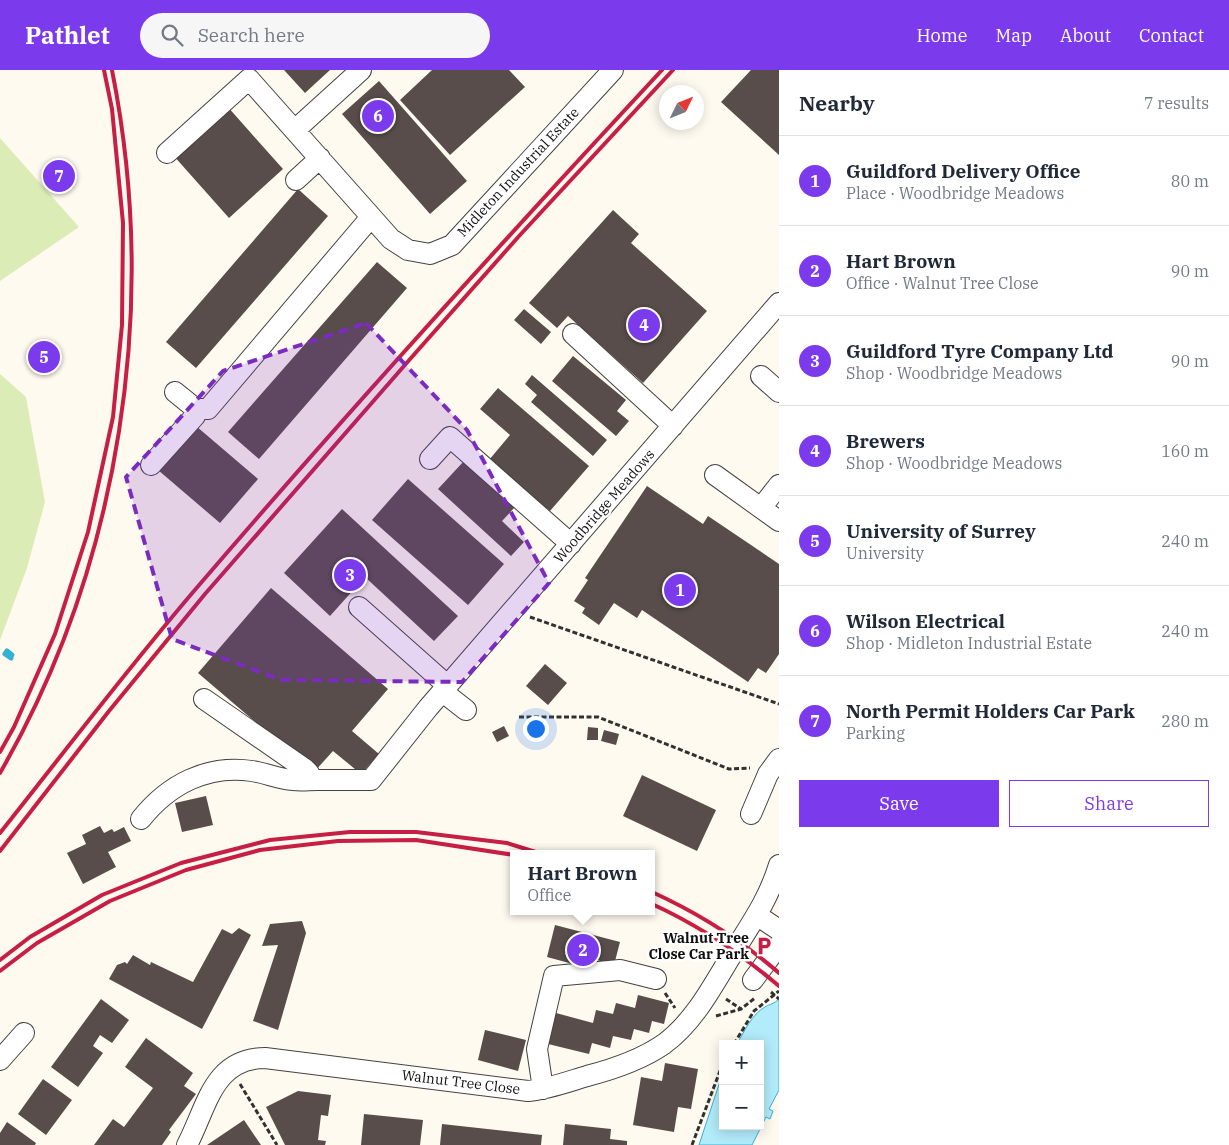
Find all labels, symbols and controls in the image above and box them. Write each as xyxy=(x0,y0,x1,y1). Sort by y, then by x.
search box xyxy=(140,13,490,58)
text: Pathlet xyxy=(25,19,110,51)
icon: search xyxy=(158,21,186,49)
text: Search here xyxy=(198,23,305,47)
text: Home xyxy=(916,24,968,47)
text: Map xyxy=(996,24,1032,47)
text: About xyxy=(1060,24,1111,47)
text: Contact xyxy=(1139,24,1204,47)
north arrow xyxy=(659,85,704,130)
text: Nearby xyxy=(799,89,875,117)
text: 7 results xyxy=(1144,93,1209,113)
pin: 6 xyxy=(362,97,394,135)
street label: Midleton Industrial Estate xyxy=(453,103,583,241)
pin: 7 xyxy=(43,157,75,195)
text: Guildford Delivery Office xyxy=(846,159,1080,183)
text: 1 xyxy=(810,171,820,191)
text: 80 m xyxy=(1171,171,1209,191)
text: Place · Woodbridge Meadows xyxy=(846,183,1064,203)
text: Hart Brown xyxy=(846,249,956,273)
text: 2 xyxy=(810,261,820,281)
text: 90 m xyxy=(1171,261,1209,281)
text: Office · Walnut Tree Close xyxy=(846,273,1039,293)
pin: 4 xyxy=(628,306,660,344)
pin: 5 xyxy=(28,338,60,376)
text: Guildford Tyre Company Ltd xyxy=(846,339,1114,363)
text: 3 xyxy=(810,351,820,371)
text: 90 m xyxy=(1171,351,1209,371)
text: Shop · Woodbridge Meadows xyxy=(846,363,1062,383)
text: Brewers xyxy=(846,429,925,453)
text: 4 xyxy=(810,441,820,461)
text: 160 m xyxy=(1161,441,1209,461)
street label: Woodbridge Meadows xyxy=(550,445,658,567)
text: Shop · Woodbridge Meadows xyxy=(846,453,1062,473)
text: University of Surrey xyxy=(846,519,1036,543)
text: 5 xyxy=(810,531,820,551)
text: 240 m xyxy=(1161,531,1209,551)
text: University xyxy=(846,543,924,563)
pin: 3 xyxy=(334,556,366,594)
pin: 1 xyxy=(664,571,696,609)
text: Wilson Electrical xyxy=(846,609,1005,633)
text: 6 xyxy=(810,621,820,641)
text: 240 m xyxy=(1161,621,1209,641)
text: Shop · Midleton Industrial Estate xyxy=(846,633,1092,653)
text: North Permit Holders Car Park xyxy=(846,699,1135,723)
text: 7 xyxy=(810,711,820,731)
text: 280 m xyxy=(1161,711,1209,731)
your location xyxy=(523,716,549,742)
text: Parking xyxy=(846,723,905,743)
button: Save xyxy=(799,780,999,827)
button: Share xyxy=(1009,780,1209,827)
popup xyxy=(510,850,655,915)
text: Hart Brown xyxy=(528,861,637,885)
text: Office xyxy=(528,885,571,905)
place label: Walnut Tree Close Car Park xyxy=(648,929,749,963)
pin: 2 xyxy=(567,931,599,969)
parking icon: Walnut Tree Close Car Park xyxy=(753,935,775,957)
map controls xyxy=(719,1040,764,1130)
button: + xyxy=(719,1040,764,1085)
street label: Walnut Tree Close xyxy=(401,1066,521,1098)
button: − xyxy=(719,1085,764,1130)

